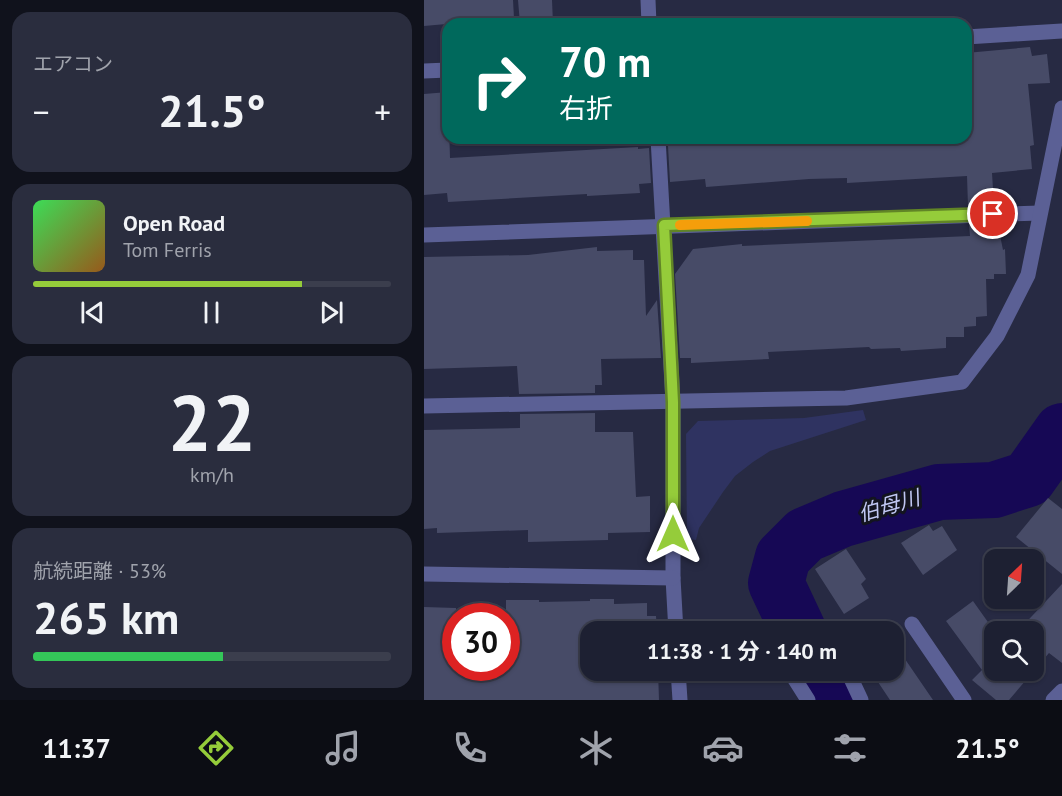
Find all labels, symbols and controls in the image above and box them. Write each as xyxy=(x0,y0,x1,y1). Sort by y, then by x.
text: 70 m xyxy=(559,34,651,89)
icon: right xyxy=(460,42,538,120)
text: エアコン xyxy=(33,51,113,77)
text: 21.5° xyxy=(158,81,266,139)
text: − xyxy=(33,90,50,133)
text: + xyxy=(374,90,391,133)
text: 右折 xyxy=(559,91,613,125)
pin xyxy=(967,188,1018,239)
icon: arrive xyxy=(976,197,1009,230)
text: Open Road xyxy=(123,209,225,237)
text: Tom Ferris xyxy=(123,237,212,263)
icon: previous xyxy=(76,296,109,329)
icon: pause xyxy=(195,296,228,329)
icon: next xyxy=(315,296,348,329)
text: 22 xyxy=(168,372,256,473)
text: km/h xyxy=(190,462,234,488)
water label: 伯母川 xyxy=(855,483,925,527)
position arrow xyxy=(641,502,705,566)
north arrow xyxy=(984,549,1044,609)
map controls xyxy=(984,549,1044,681)
text: 航続距離 · 53% xyxy=(33,558,166,584)
text: 265 km xyxy=(33,588,179,646)
speed limit sign: 30 xyxy=(442,603,520,681)
button: search xyxy=(984,621,1044,681)
text: 11:38 · 1 分 · 140 m xyxy=(647,637,837,665)
icon: directions xyxy=(195,727,237,769)
icon: music xyxy=(322,727,364,769)
icon: phone xyxy=(449,727,491,769)
icon: climate xyxy=(575,727,617,769)
icon: car xyxy=(702,727,744,769)
icon: filters xyxy=(829,727,871,769)
text: 11:37 xyxy=(42,731,111,765)
text: 21.5° xyxy=(955,731,1020,765)

